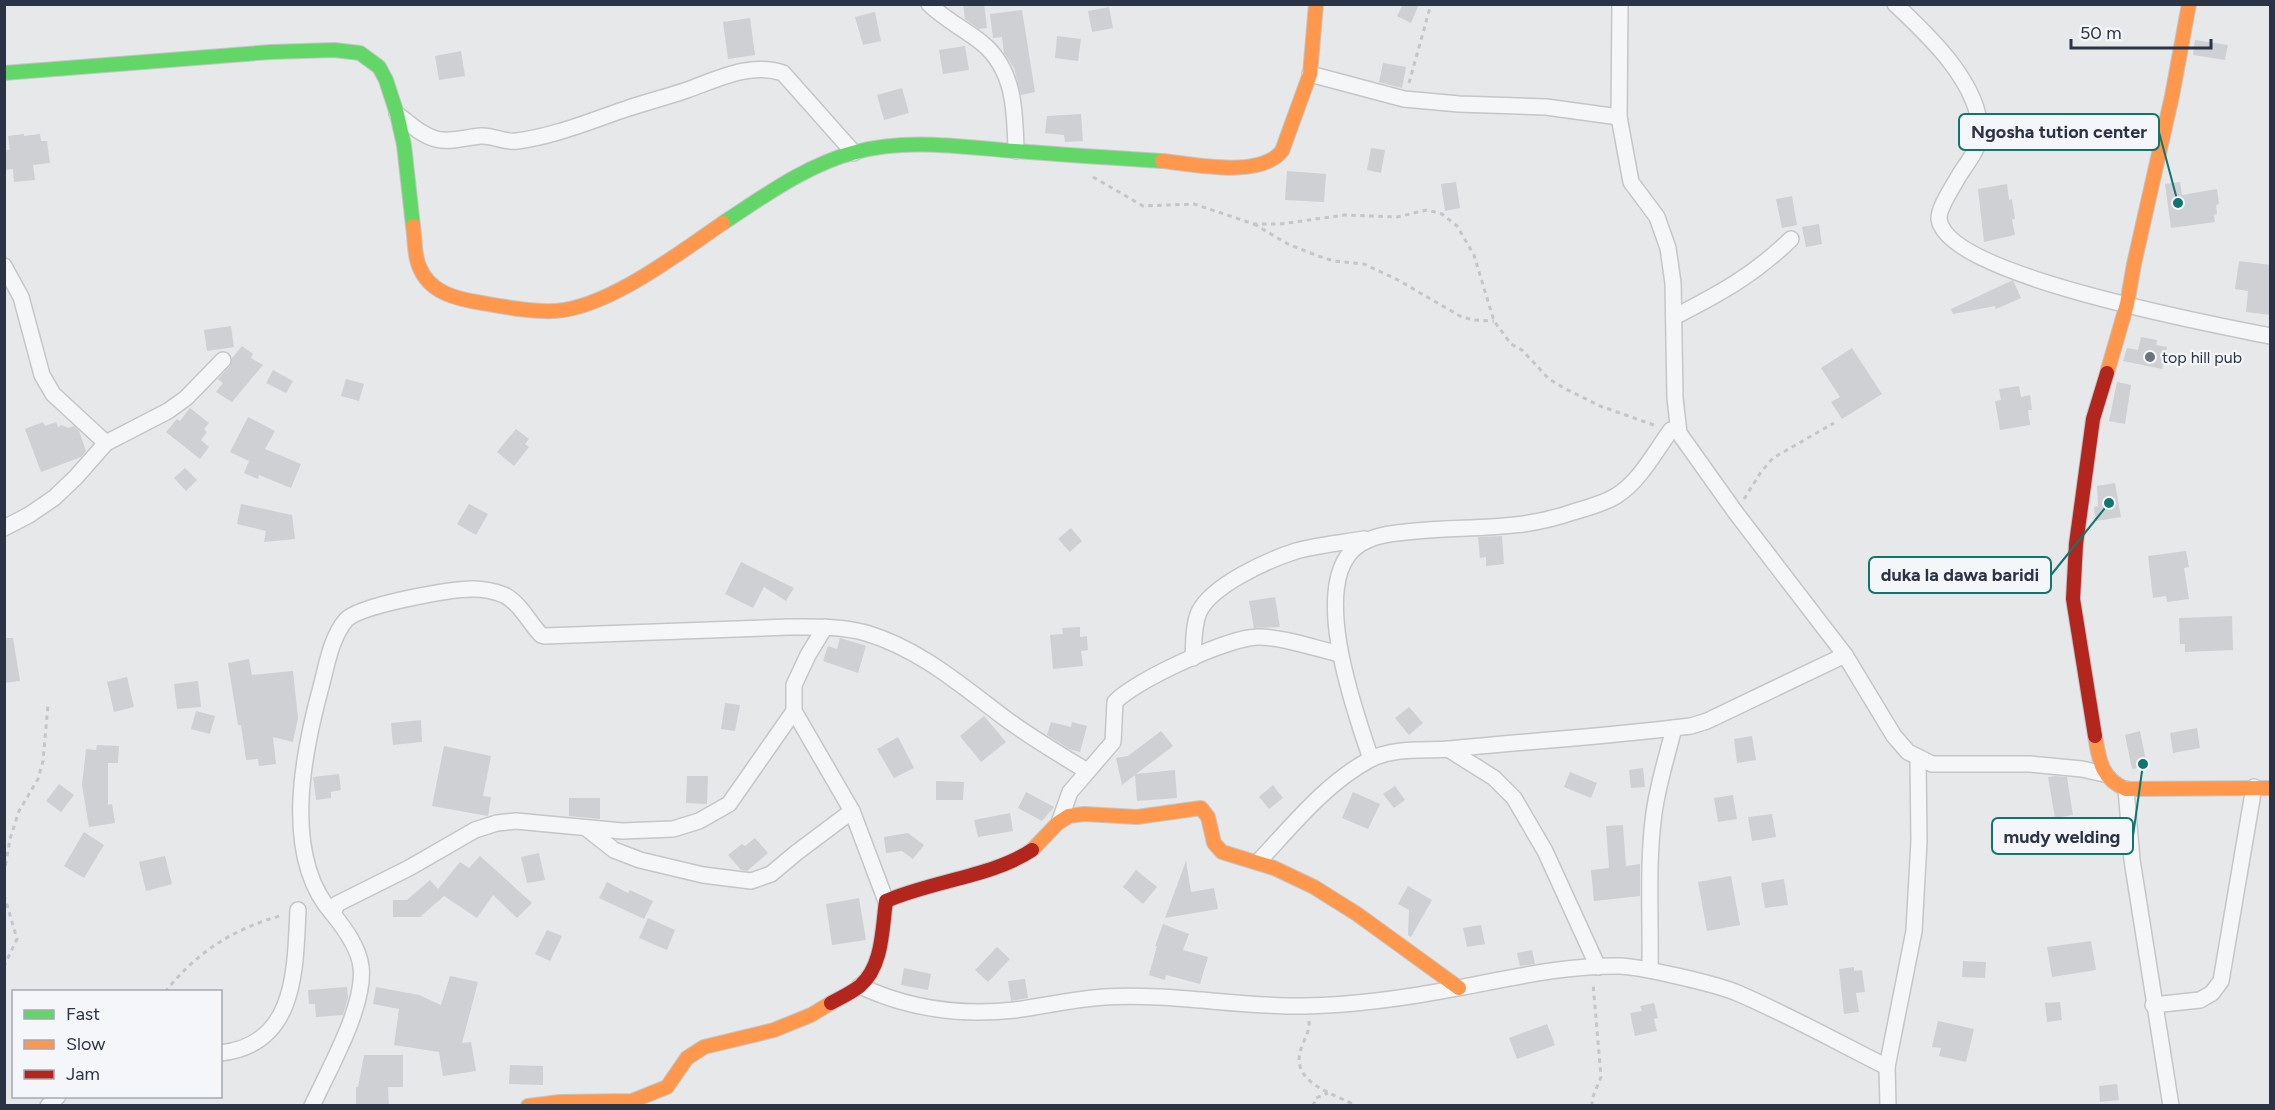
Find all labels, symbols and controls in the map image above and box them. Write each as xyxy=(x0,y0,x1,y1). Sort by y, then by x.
scale bar xyxy=(2071,12,2210,50)
text: 50 m xyxy=(2080,22,2122,44)
callout: Ngosha tution center xyxy=(1959,114,2159,150)
text: Ngosha tution center xyxy=(1971,121,2147,143)
place label: top hill pub xyxy=(2162,348,2242,367)
marker: top hill pub xyxy=(2143,350,2157,364)
callout: duka la dawa baridi xyxy=(1869,557,2051,593)
text: duka la dawa baridi xyxy=(1881,564,2039,586)
callout: mudy welding xyxy=(1992,818,2133,854)
text: mudy welding xyxy=(2004,826,2120,848)
legend xyxy=(12,990,222,1098)
text: Fast xyxy=(66,1003,100,1025)
text: Slow xyxy=(66,1033,105,1055)
text: Jam xyxy=(66,1063,100,1085)

